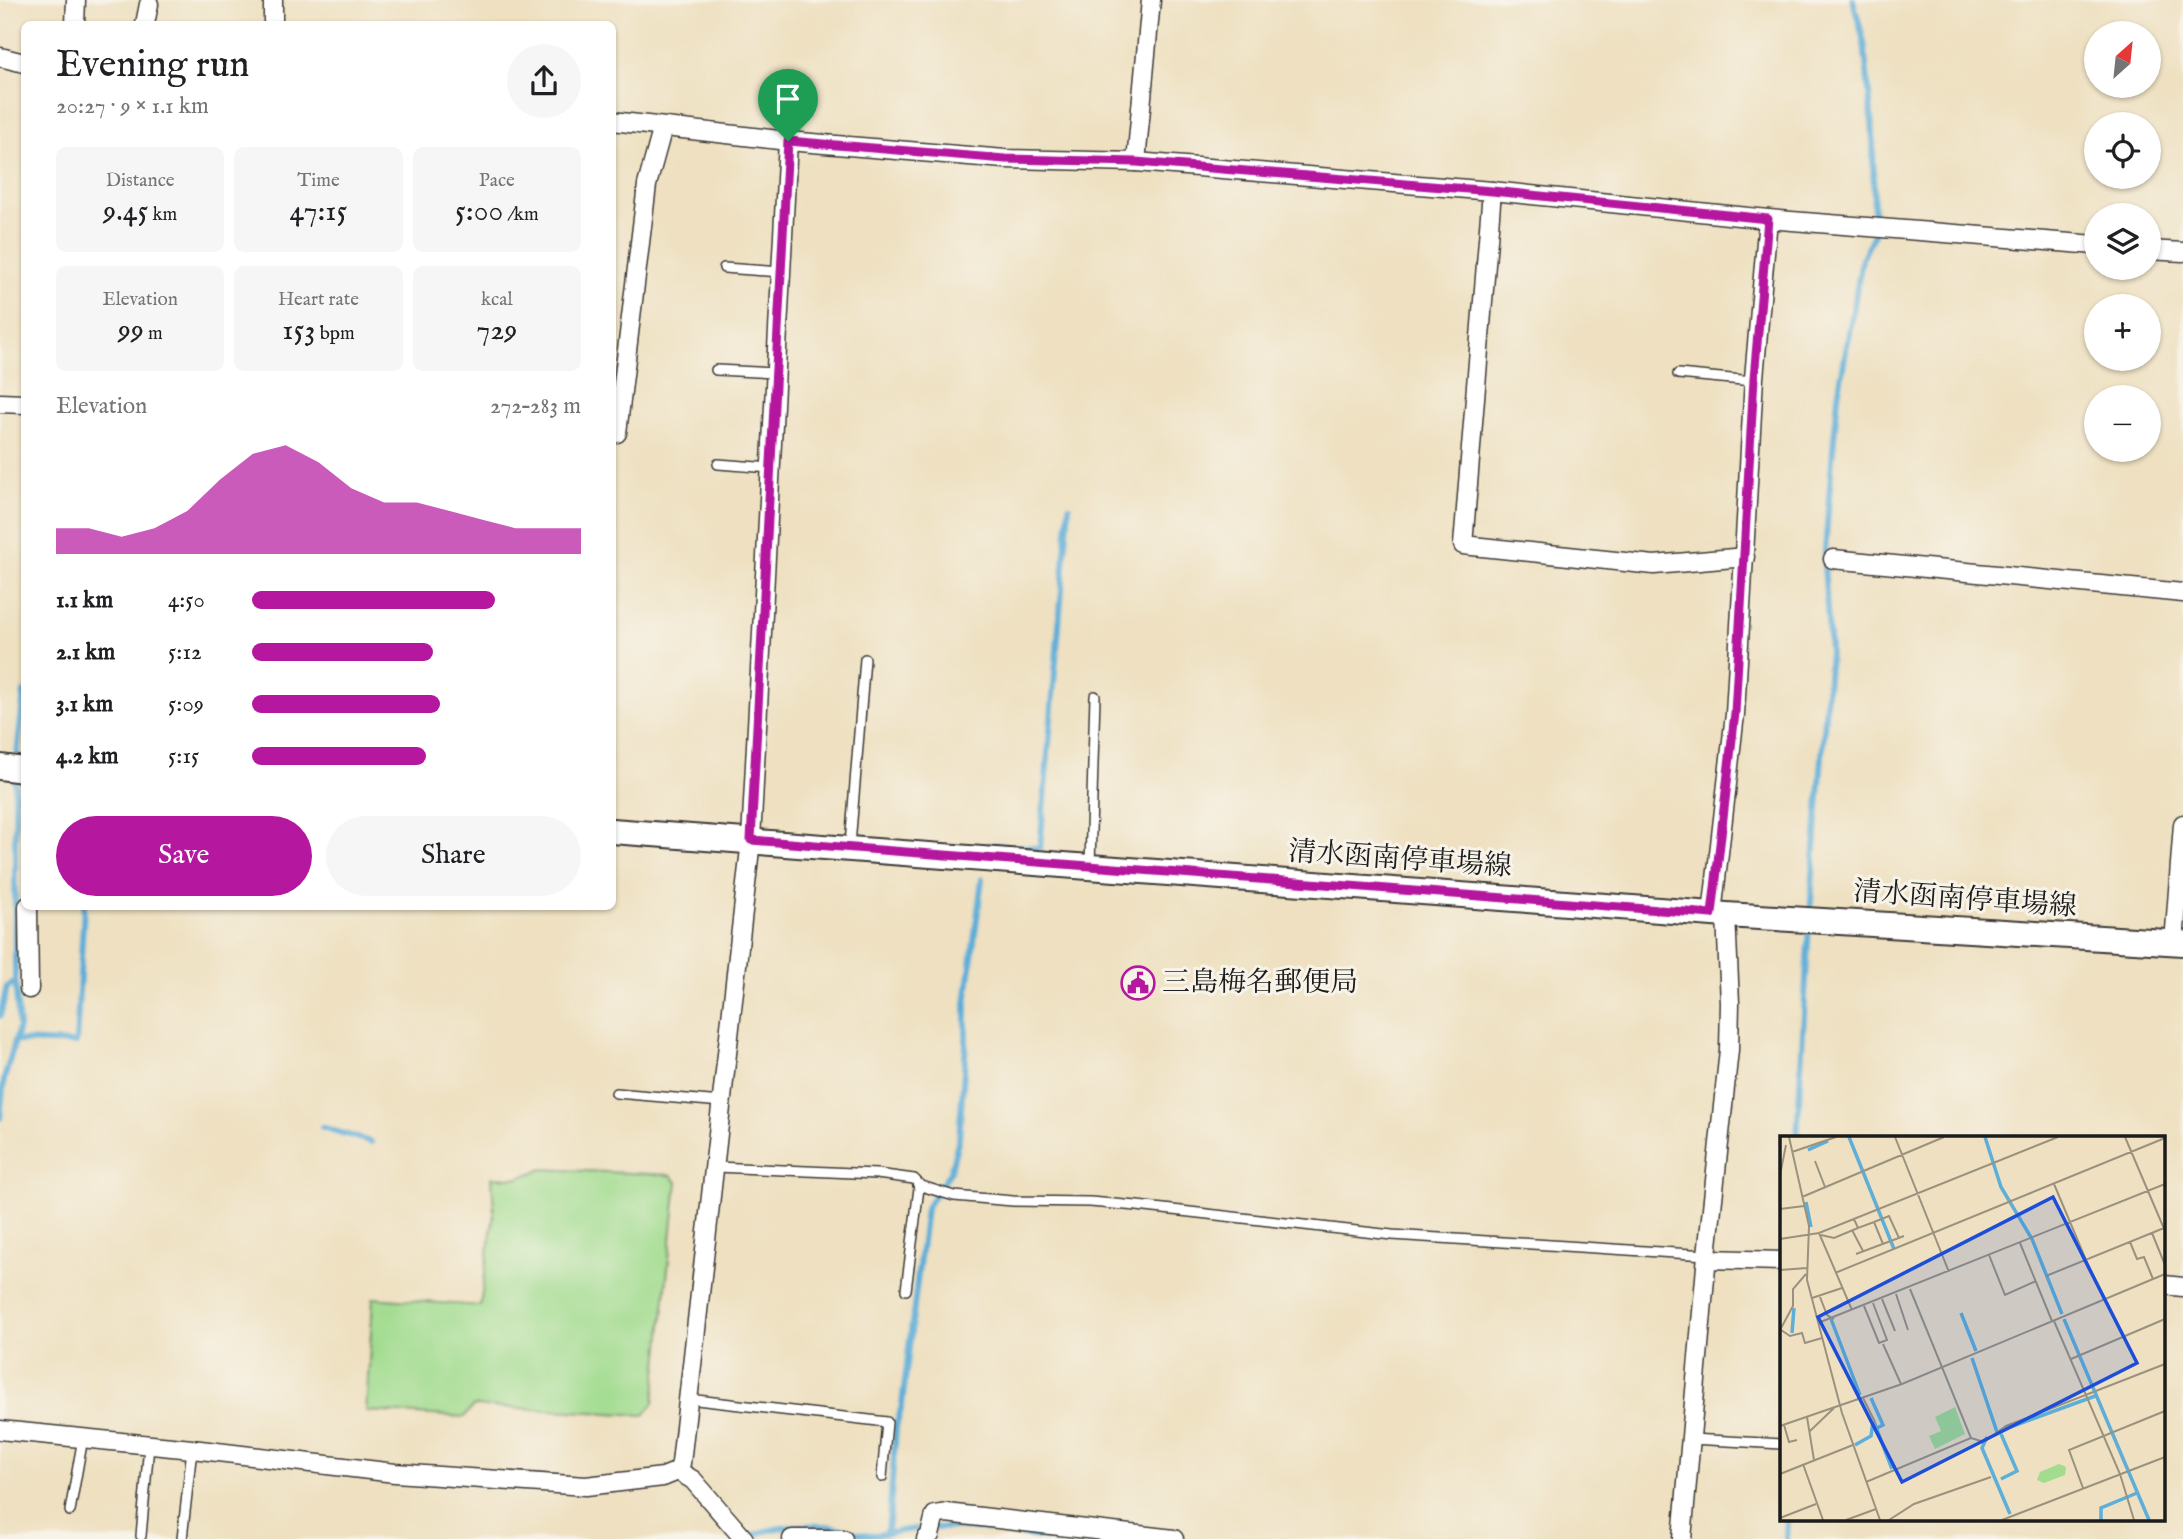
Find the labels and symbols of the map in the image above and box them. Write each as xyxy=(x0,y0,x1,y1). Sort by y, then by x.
north arrow xyxy=(2084,21,2161,98)
pin xyxy=(758,69,818,141)
street label: 清水函南停車場線 xyxy=(1287,835,1513,885)
street label: 清水函南停車場線 xyxy=(1852,875,2078,925)
public building icon: 三島梅名郵便局 xyxy=(1119,964,1157,1002)
place label: 三島梅名郵便局 xyxy=(1162,966,1358,1001)
inset map xyxy=(1780,1136,2166,1522)

